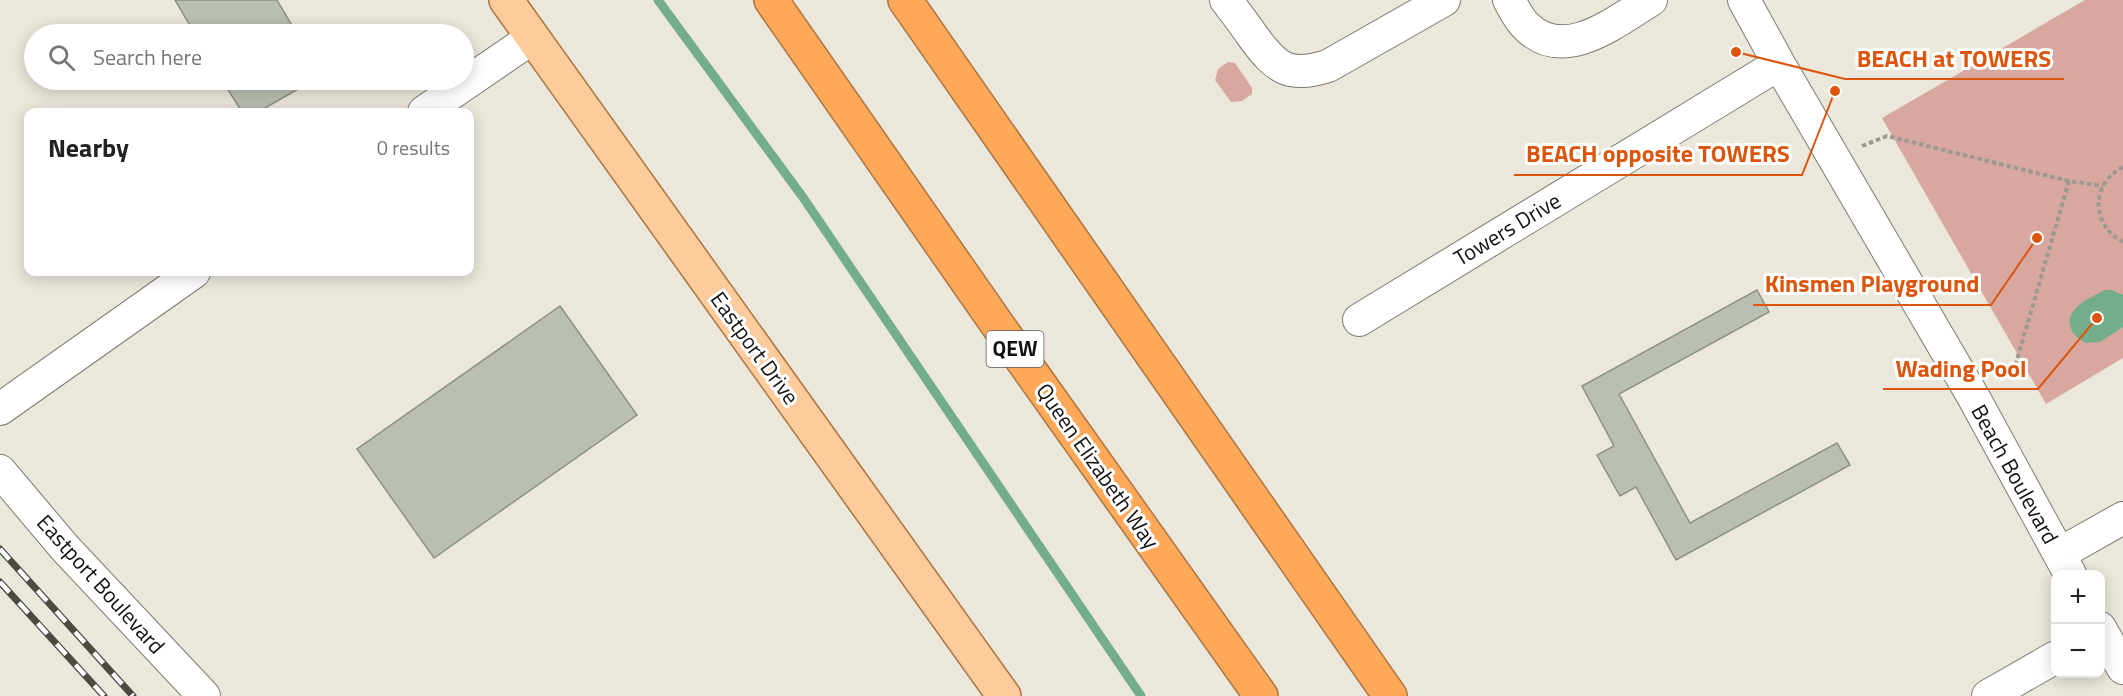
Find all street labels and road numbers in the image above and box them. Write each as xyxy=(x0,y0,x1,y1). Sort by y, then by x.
street label: Towers Drive xyxy=(1447,184,1567,274)
street label: Eastport Drive xyxy=(702,284,808,412)
road number: QEW xyxy=(986,331,1044,367)
street label: Queen Elizabeth Way xyxy=(1028,376,1168,556)
street label: Beach Boulevard xyxy=(1963,398,2067,550)
street label: Eastport Boulevard xyxy=(29,507,173,661)

